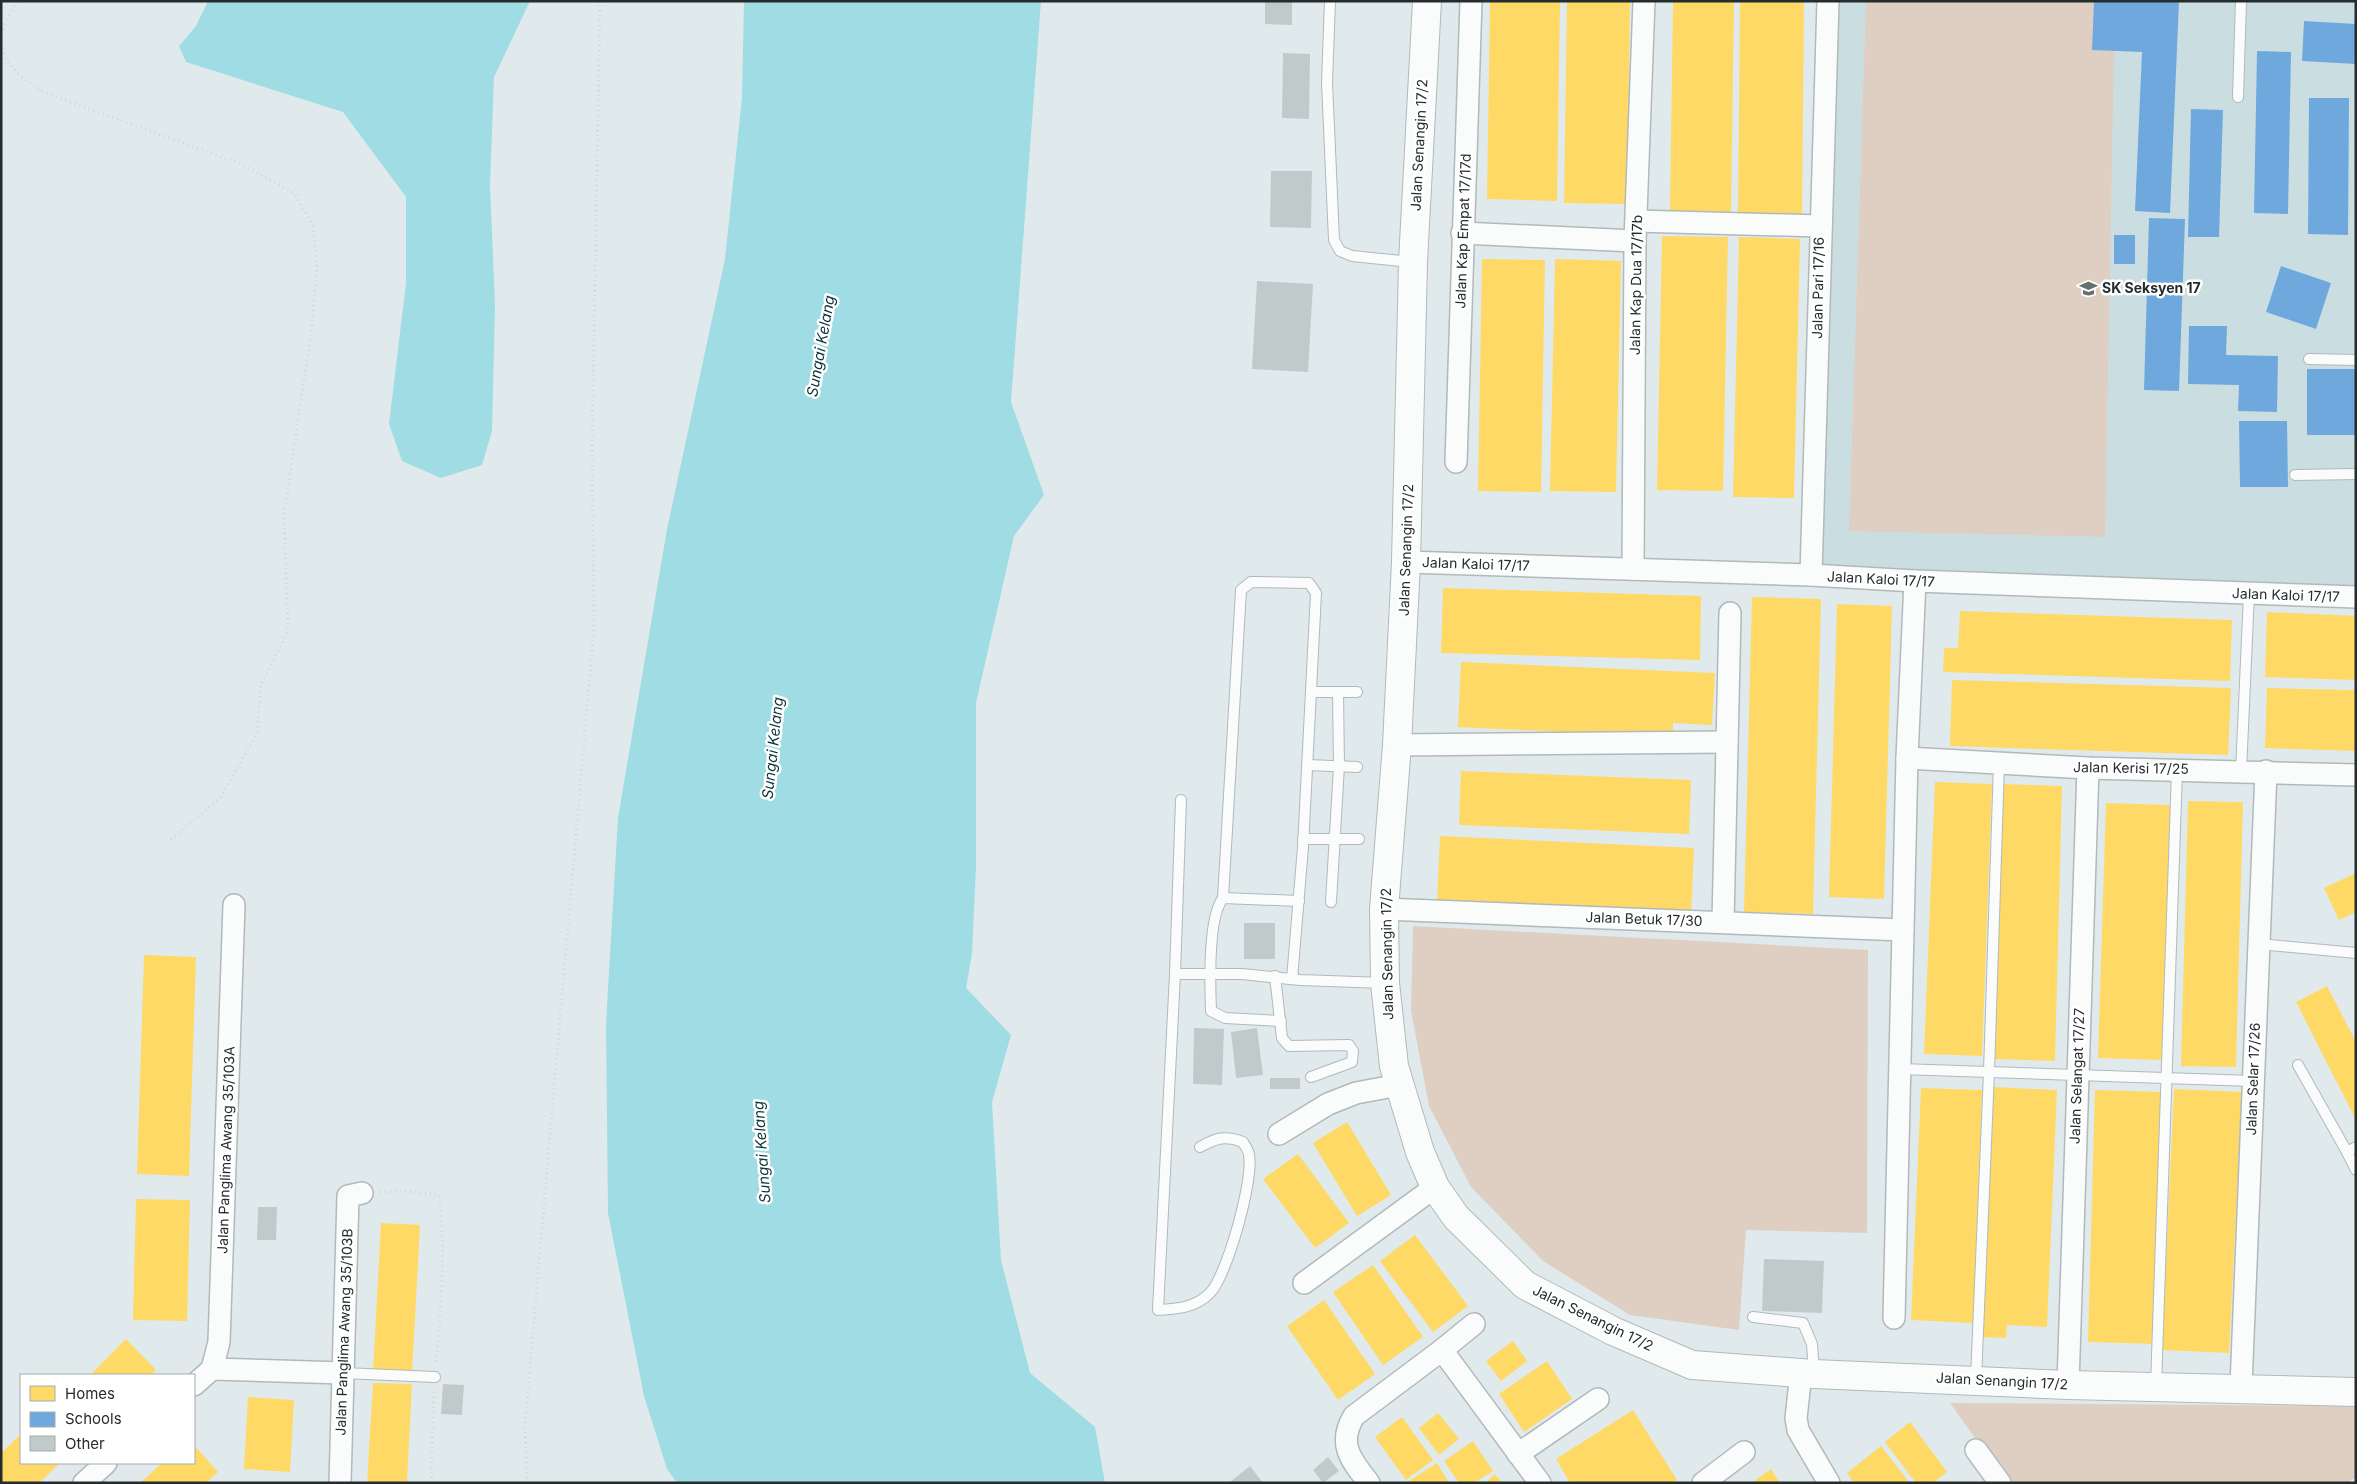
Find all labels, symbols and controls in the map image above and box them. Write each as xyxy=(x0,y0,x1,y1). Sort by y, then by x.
street label: Jalan Senangin 17/2 xyxy=(1407,78,1430,211)
street label: Jalan Kap Empat 17/17d xyxy=(1451,153,1474,309)
street label: Jalan Kap Dua 17/17b xyxy=(1626,215,1645,355)
street label: Jalan Pari 17/16 xyxy=(1808,237,1827,339)
school or university icon: SK Seksyen 17 xyxy=(2078,278,2098,298)
place label: SK Seksyen 17 xyxy=(2102,279,2201,296)
water label: Sungai Kelang xyxy=(802,294,839,398)
street label: Jalan Senangin 17/2 xyxy=(1395,484,1416,616)
street label: Jalan Kaloi 17/17 xyxy=(1422,553,1530,574)
street label: Jalan Kaloi 17/17 xyxy=(1827,567,1935,590)
street label: Jalan Kaloi 17/17 xyxy=(2232,584,2340,605)
water label: Sungai Kelang xyxy=(758,696,787,800)
street label: Jalan Kerisi 17/25 xyxy=(2073,758,2189,777)
street label: Jalan Senangin 17/2 xyxy=(1377,888,1396,1020)
street label: Jalan Betuk 17/30 xyxy=(1585,908,1703,929)
street label: Jalan Selangat 17/27 xyxy=(2066,1008,2087,1144)
street label: Jalan Selar 17/26 xyxy=(2242,1022,2263,1136)
street label: Jalan Panglima Awang 35/103A xyxy=(213,1046,238,1254)
water label: Sungai Kelang xyxy=(748,1100,775,1204)
street label: Jalan Panglima Awang 35/103B xyxy=(331,1228,356,1436)
street label: Jalan Senangin 17/2 xyxy=(1530,1281,1656,1354)
street label: Jalan Senangin 17/2 xyxy=(1936,1369,2069,1392)
legend xyxy=(20,1374,195,1464)
text: Homes xyxy=(65,1384,115,1403)
text: Schools xyxy=(65,1409,122,1428)
text: Other xyxy=(65,1434,105,1453)

